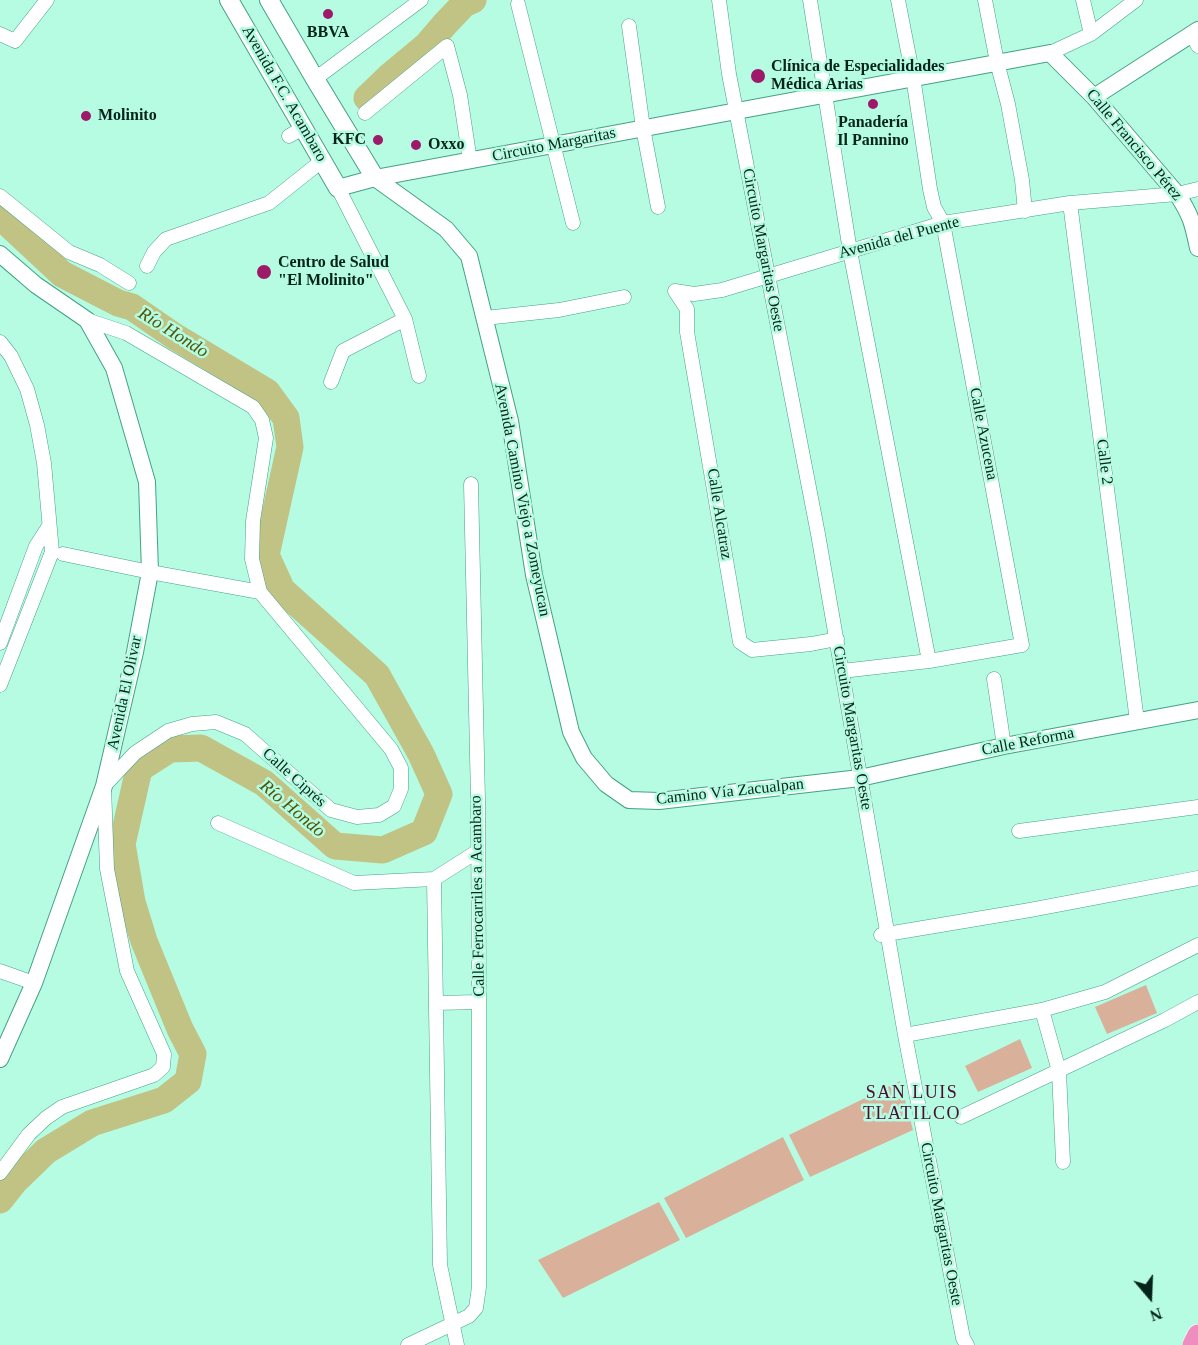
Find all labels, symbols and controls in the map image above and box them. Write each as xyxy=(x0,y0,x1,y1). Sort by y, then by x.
marker: BBVA xyxy=(321,7,335,21)
street label: Avenida F.C. Acambaro xyxy=(237,23,331,165)
place label: BBVA xyxy=(307,23,349,43)
place label: Clínica de Especialidades Médica Arias xyxy=(771,57,944,95)
marker: Clínica de Especialidades Médica Arias xyxy=(749,67,767,85)
street label: Calle Francisco Pérez xyxy=(1082,85,1186,205)
marker: Panadería Il Pannino xyxy=(866,97,880,111)
place label: Molinito xyxy=(98,106,157,126)
marker: Molinito xyxy=(79,109,93,123)
place label: Panadería Il Pannino xyxy=(837,113,909,151)
street label: Circuito Margaritas xyxy=(491,124,617,166)
place label: KFC xyxy=(332,130,366,150)
marker: KFC xyxy=(371,133,385,147)
place label: Oxxo xyxy=(428,135,464,155)
marker: Oxxo xyxy=(409,138,423,152)
street label: Circuito Margaritas Oeste xyxy=(738,167,788,333)
street label: Avenida del Puente xyxy=(837,213,961,263)
place label: Centro de Salud "El Molinito" xyxy=(278,253,389,291)
marker: Centro de Salud "El Molinito" xyxy=(255,263,273,281)
water label: Río Hondo xyxy=(134,303,212,363)
street label: Avenida Camino Viejo a Zomeyucan xyxy=(490,382,554,618)
street label: Calle Azucena xyxy=(965,386,1001,482)
street label: Calle 2 xyxy=(1092,438,1116,486)
street label: Calle Alcatraz xyxy=(702,467,736,561)
street label: Avenida El Olivar xyxy=(104,634,146,752)
street label: Circuito Margaritas Oeste xyxy=(828,645,876,811)
street label: Calle Reforma xyxy=(980,724,1076,760)
street label: Calle Ciprés xyxy=(258,744,330,812)
water label: Río Hondo xyxy=(255,775,329,843)
street label: Camino Vía Zacualpan xyxy=(655,775,805,809)
street label: Calle Ferrocarriles a Acambaro xyxy=(467,795,489,997)
district label: SAN LUIS TLATILCO xyxy=(863,1082,961,1124)
street label: Circuito Margaritas Oeste xyxy=(916,1141,966,1307)
north arrow xyxy=(1120,1267,1180,1327)
text: N xyxy=(1148,1305,1164,1324)

